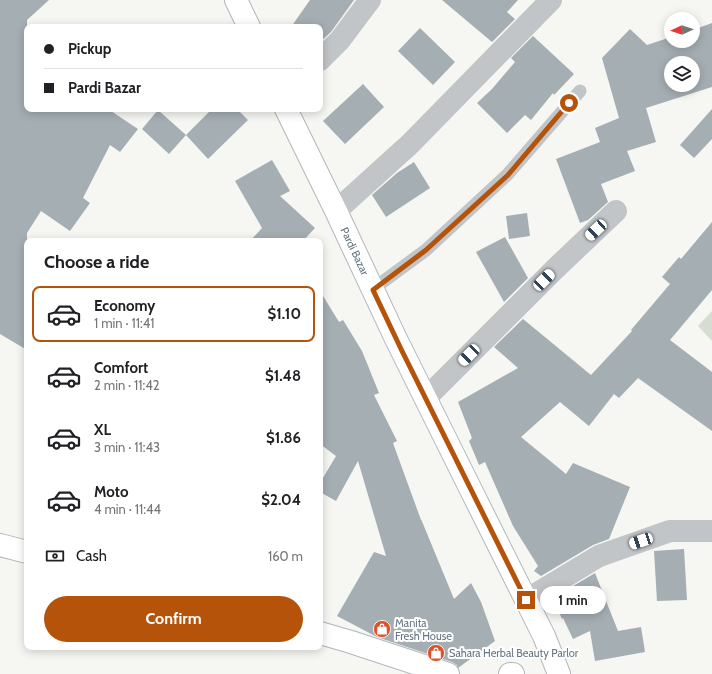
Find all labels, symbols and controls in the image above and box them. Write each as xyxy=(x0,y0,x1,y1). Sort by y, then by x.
north arrow xyxy=(664,12,700,48)
map controls xyxy=(664,12,700,92)
text: Pickup xyxy=(68,40,111,58)
button: layers xyxy=(664,56,700,92)
text: Pardi Bazar xyxy=(68,79,141,97)
route start xyxy=(560,94,578,112)
car xyxy=(583,217,609,243)
street label: Pardi Bazar xyxy=(338,225,372,278)
text: Choose a ride xyxy=(44,251,149,273)
car xyxy=(531,267,557,293)
icon: car xyxy=(46,296,82,332)
text: Economy xyxy=(94,297,155,315)
text: $1.10 xyxy=(268,305,301,323)
text: 1 min · 11:41 xyxy=(94,315,154,331)
car xyxy=(456,342,482,368)
icon: car xyxy=(46,358,82,394)
text: Comfort xyxy=(94,359,148,377)
text: $1.48 xyxy=(265,367,301,385)
text: 2 min · 11:42 xyxy=(94,377,160,393)
icon: car xyxy=(46,420,82,456)
text: XL xyxy=(94,421,111,439)
text: $1.86 xyxy=(266,429,301,447)
text: 3 min · 11:43 xyxy=(94,439,160,455)
icon: car xyxy=(46,482,82,518)
text: Moto xyxy=(94,483,128,501)
text: $2.04 xyxy=(261,491,301,509)
text: 4 min · 11:44 xyxy=(94,501,161,517)
car xyxy=(628,531,654,551)
icon: cash xyxy=(44,545,66,567)
text: Cash xyxy=(76,547,107,565)
text: 160 m xyxy=(268,548,303,564)
callout: 1 min xyxy=(540,586,606,614)
route end xyxy=(517,591,535,609)
text: 1 min xyxy=(558,592,588,608)
button: Confirm xyxy=(44,596,303,642)
place label: Manita Fresh House xyxy=(395,616,452,643)
shop icon: Manita Fresh House xyxy=(372,619,392,639)
shop icon: Sahara Herbal Beauty Parlor xyxy=(426,643,446,663)
place label: Sahara Herbal Beauty Parlor xyxy=(449,646,579,660)

